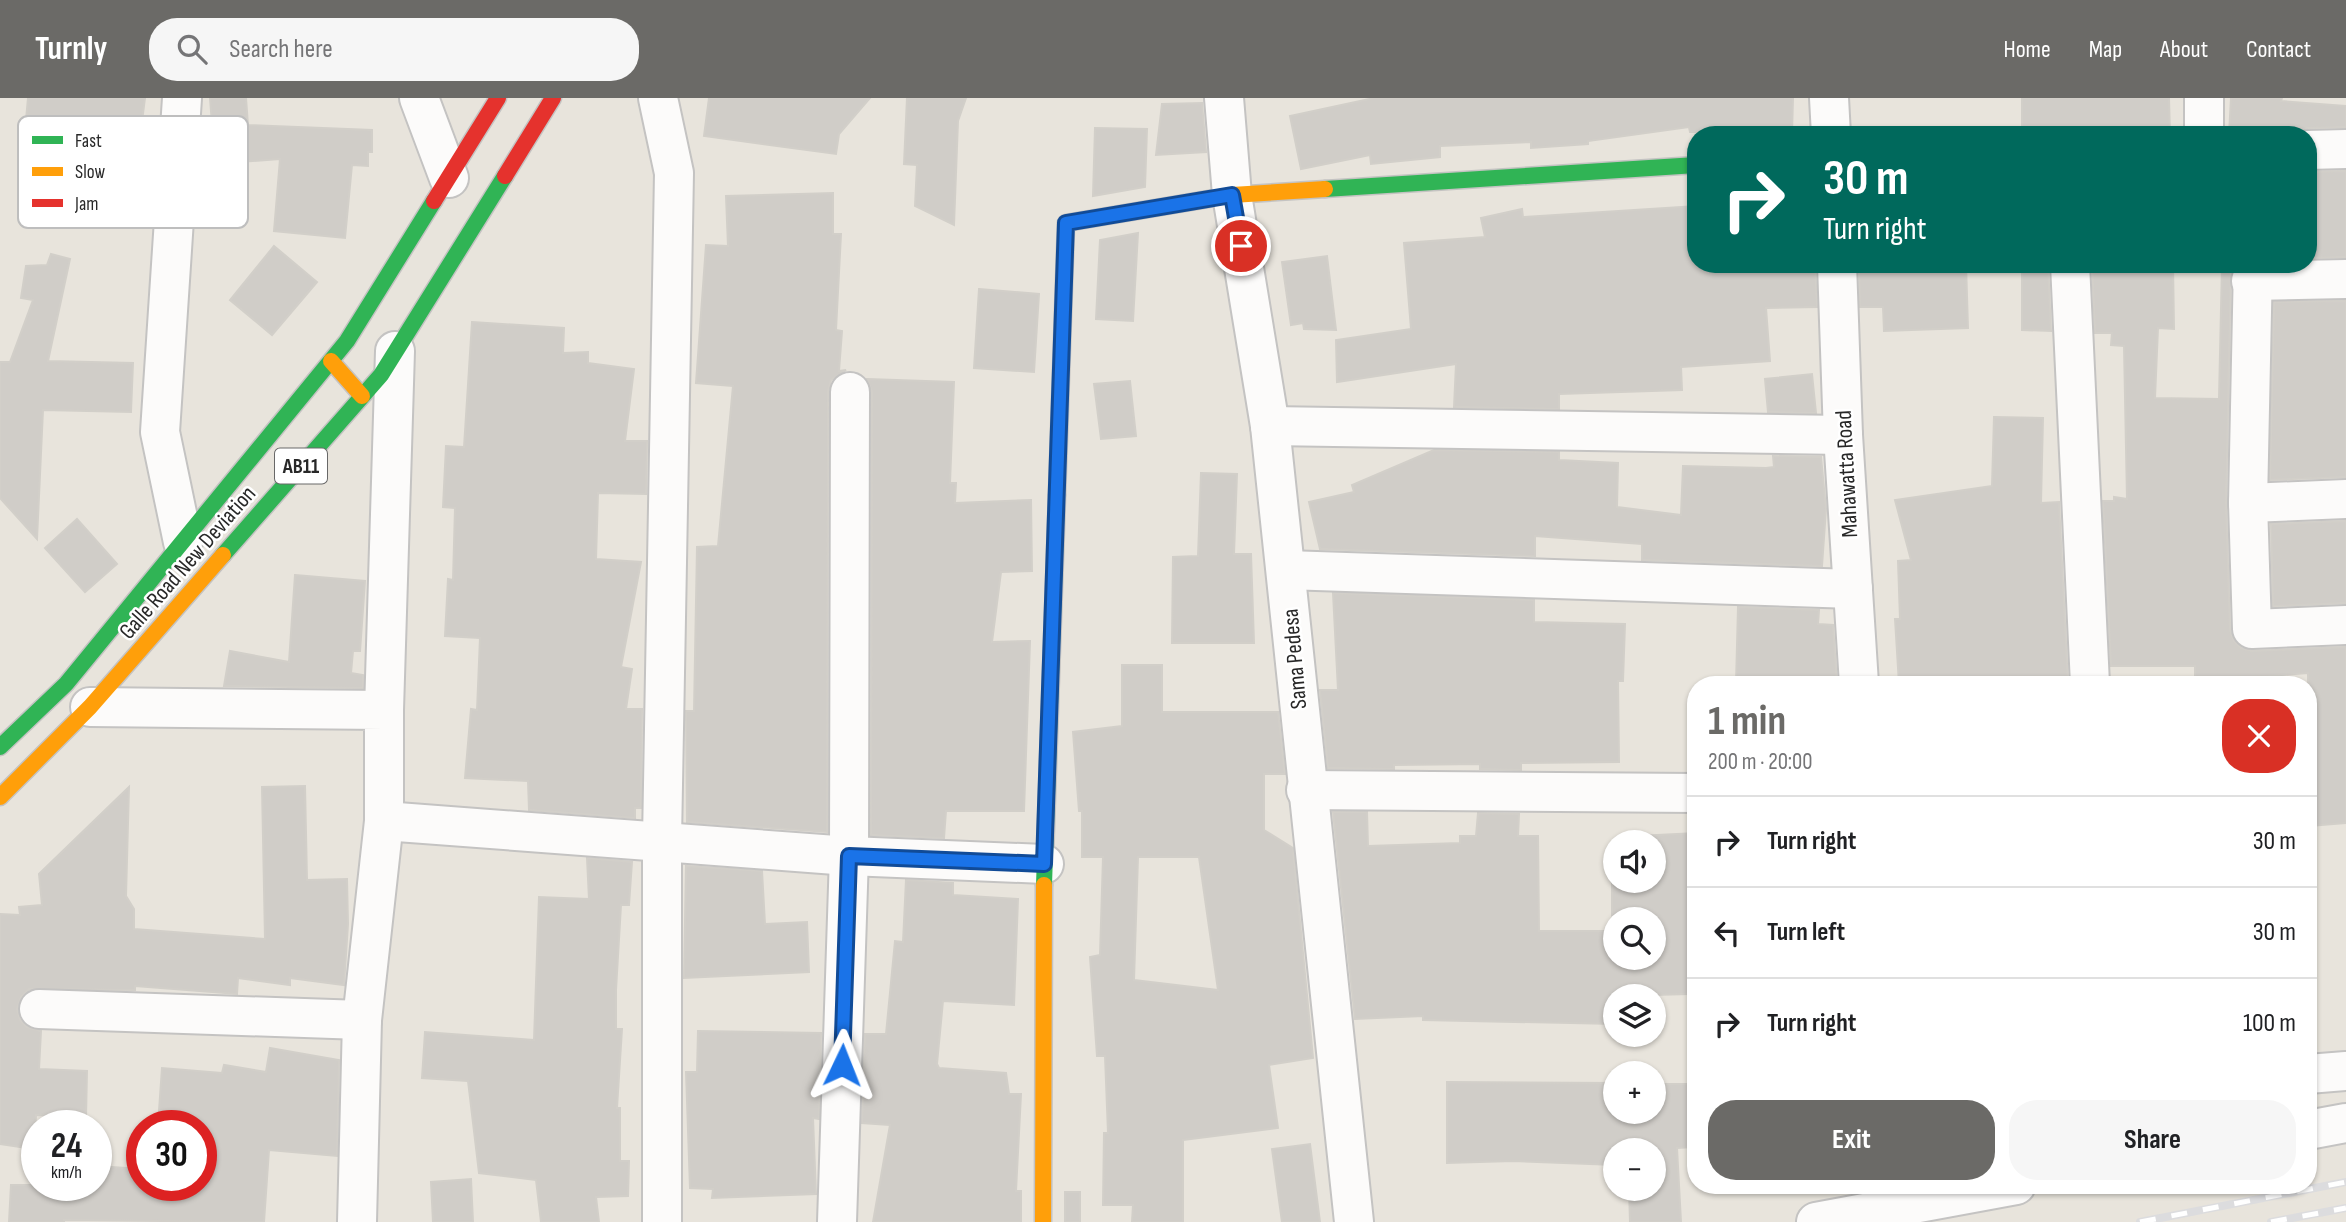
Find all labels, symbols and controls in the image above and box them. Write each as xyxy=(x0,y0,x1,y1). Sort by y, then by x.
search box xyxy=(149,18,639,81)
text: Turnly xyxy=(35,29,107,69)
icon: search xyxy=(173,30,211,68)
text: Search here xyxy=(229,34,333,65)
text: Home xyxy=(2003,35,2051,64)
text: Map xyxy=(2089,35,2122,64)
text: About xyxy=(2160,35,2208,64)
text: Contact xyxy=(2246,35,2311,64)
legend xyxy=(18,116,248,228)
text: Fast xyxy=(75,130,102,153)
text: 30 m xyxy=(1823,150,1908,209)
icon: right xyxy=(1708,154,1799,245)
text: Slow xyxy=(75,161,105,184)
text: Jam xyxy=(74,193,98,216)
text: Turn right xyxy=(1823,210,1927,249)
pin xyxy=(1211,216,1271,276)
icon: arrive xyxy=(1222,227,1260,265)
street label: Mahawatta Road xyxy=(1830,410,1864,538)
road number: AB11 xyxy=(275,448,327,484)
street label: Galle Road New Deviation xyxy=(113,480,262,645)
street label: Sama Pedesa xyxy=(1277,607,1313,710)
text: 1 min xyxy=(1708,696,1786,747)
button: close xyxy=(2222,699,2296,773)
text: 200 m · 20:00 xyxy=(1708,748,1813,776)
icon: right xyxy=(1708,823,1746,861)
text: Turn right xyxy=(1767,826,1856,857)
text: 30 m xyxy=(2253,826,2296,857)
map controls xyxy=(1603,830,1666,1201)
button: sound xyxy=(1603,830,1666,893)
button: search xyxy=(1603,907,1666,970)
icon: left xyxy=(1708,914,1746,952)
text: Turn left xyxy=(1767,917,1845,948)
text: 30 m xyxy=(2253,917,2296,948)
button: layers xyxy=(1603,984,1666,1047)
icon: right xyxy=(1708,1005,1746,1043)
text: Turn right xyxy=(1767,1008,1856,1039)
text: 100 m xyxy=(2243,1008,2296,1039)
position arrow xyxy=(805,1028,879,1102)
button: + xyxy=(1603,1061,1666,1124)
button: Exit xyxy=(1708,1100,1995,1180)
button: Share xyxy=(2009,1100,2296,1180)
speed limit sign: 30 xyxy=(126,1110,217,1201)
text: 24 xyxy=(51,1125,82,1168)
button: − xyxy=(1603,1138,1666,1201)
text: km/h xyxy=(51,1162,82,1183)

